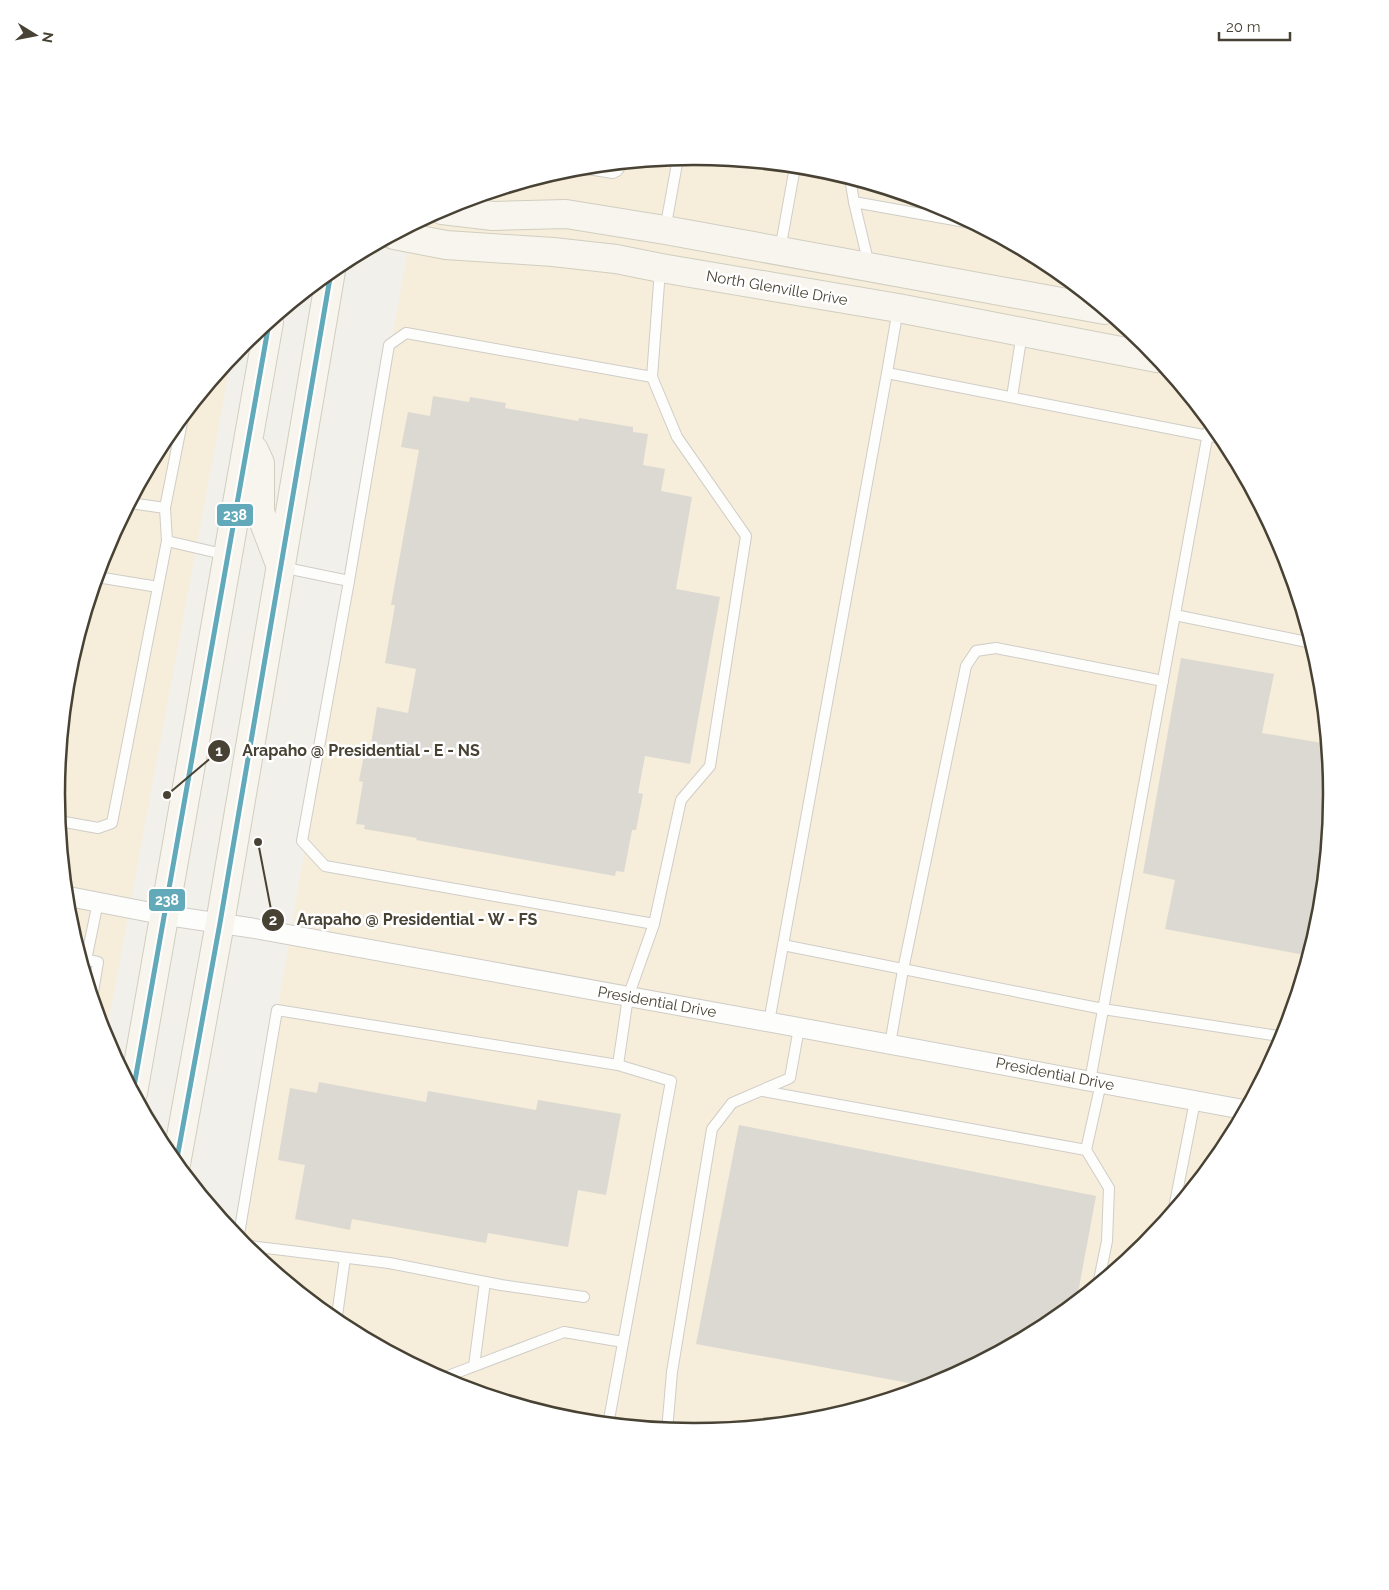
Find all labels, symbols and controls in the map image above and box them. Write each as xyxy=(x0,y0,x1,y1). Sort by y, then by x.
north arrow xyxy=(10,10,60,60)
scale bar xyxy=(1219,10,1290,42)
text: 20 m xyxy=(1226,18,1261,36)
text: N xyxy=(39,31,57,44)
street label: North Glenville Drive xyxy=(705,267,849,309)
line badge: 238 xyxy=(216,503,254,527)
text: 238 xyxy=(223,507,247,523)
callout: Arapaho @ Presidential - E - NS xyxy=(207,735,490,766)
text: Arapaho @ Presidential - E - NS xyxy=(242,741,480,760)
text: 1 xyxy=(215,742,223,760)
line badge: 238 xyxy=(148,888,186,912)
text: 238 xyxy=(155,892,179,908)
callout: Arapaho @ Presidential - W - FS xyxy=(261,904,548,935)
text: Arapaho @ Presidential - W - FS xyxy=(297,910,537,929)
text: 2 xyxy=(269,911,277,929)
street label: Presidential Drive xyxy=(596,983,718,1021)
street label: Presidential Drive xyxy=(994,1054,1116,1094)

